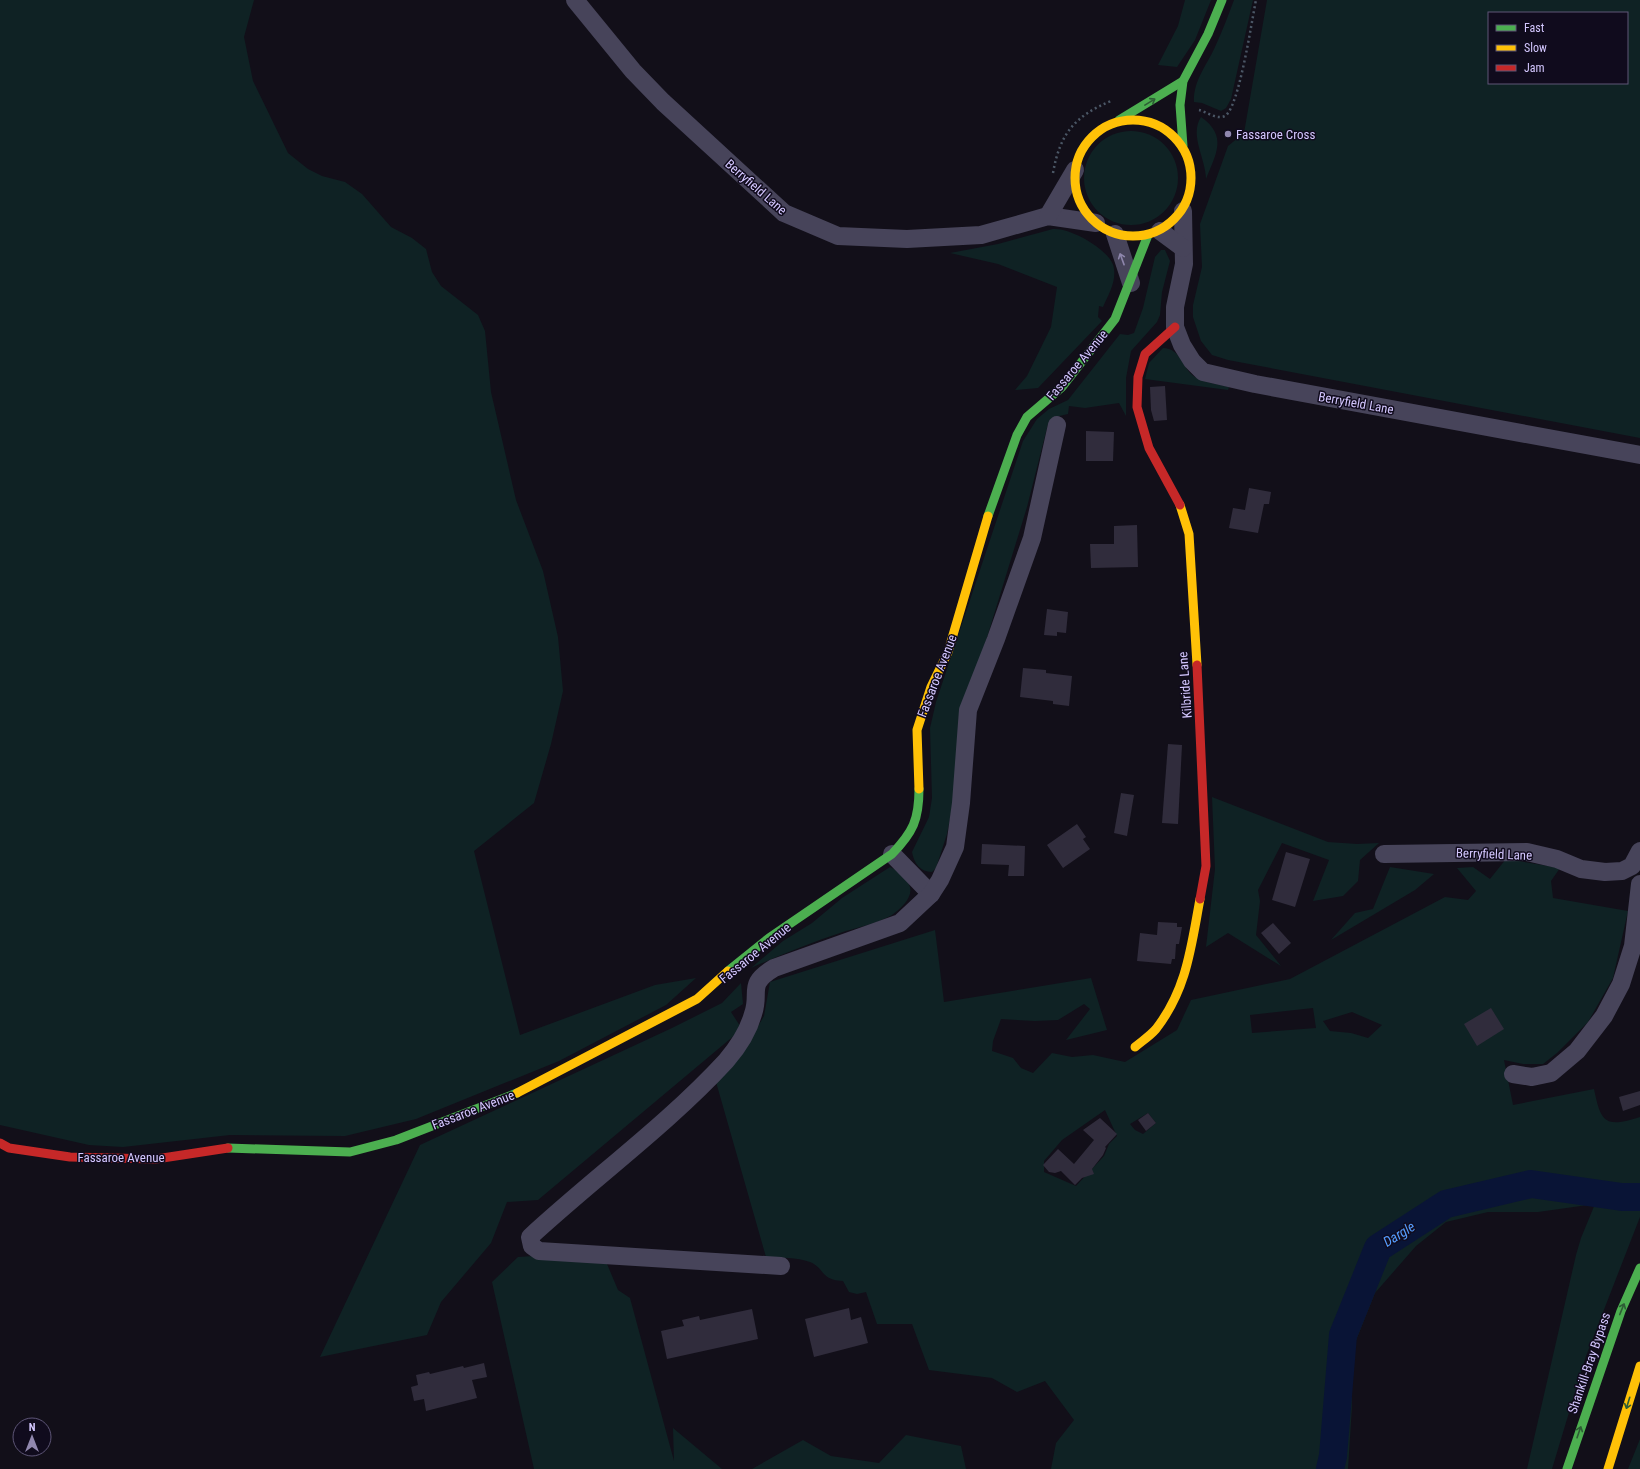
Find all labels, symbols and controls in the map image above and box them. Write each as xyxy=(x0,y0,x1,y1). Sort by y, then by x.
legend xyxy=(1488,12,1628,84)
text: Fast xyxy=(1524,21,1545,35)
text: Slow xyxy=(1524,41,1547,55)
text: Jam xyxy=(1524,61,1545,75)
one-way arrow xyxy=(1144,98,1155,106)
place label: Fassaroe Cross xyxy=(1236,127,1315,142)
marker: Fassaroe Cross xyxy=(1223,129,1233,139)
street label: Berryfield Lane xyxy=(722,156,790,218)
one-way arrow xyxy=(1117,253,1125,265)
street label: Fassaroe Avenue xyxy=(1043,327,1111,403)
street label: Berryfield Lane xyxy=(1317,389,1395,417)
street label: Fassaroe Avenue xyxy=(914,633,960,719)
street label: Kilbride Lane xyxy=(1175,651,1195,719)
street label: Berryfield Lane xyxy=(1456,845,1532,863)
street label: Fassaroe Avenue xyxy=(716,920,794,986)
street label: Fassaroe Avenue xyxy=(430,1087,516,1133)
street label: Fassaroe Avenue xyxy=(77,1150,165,1165)
water label: Dargle xyxy=(1380,1218,1418,1250)
one-way arrow xyxy=(1619,1304,1626,1316)
street label: Shankill-Bray Bypass xyxy=(1565,1310,1613,1416)
one-way arrow xyxy=(1624,1396,1631,1409)
north arrow xyxy=(12,1417,52,1457)
text: N xyxy=(29,1421,36,1434)
one-way arrow xyxy=(1575,1426,1583,1438)

